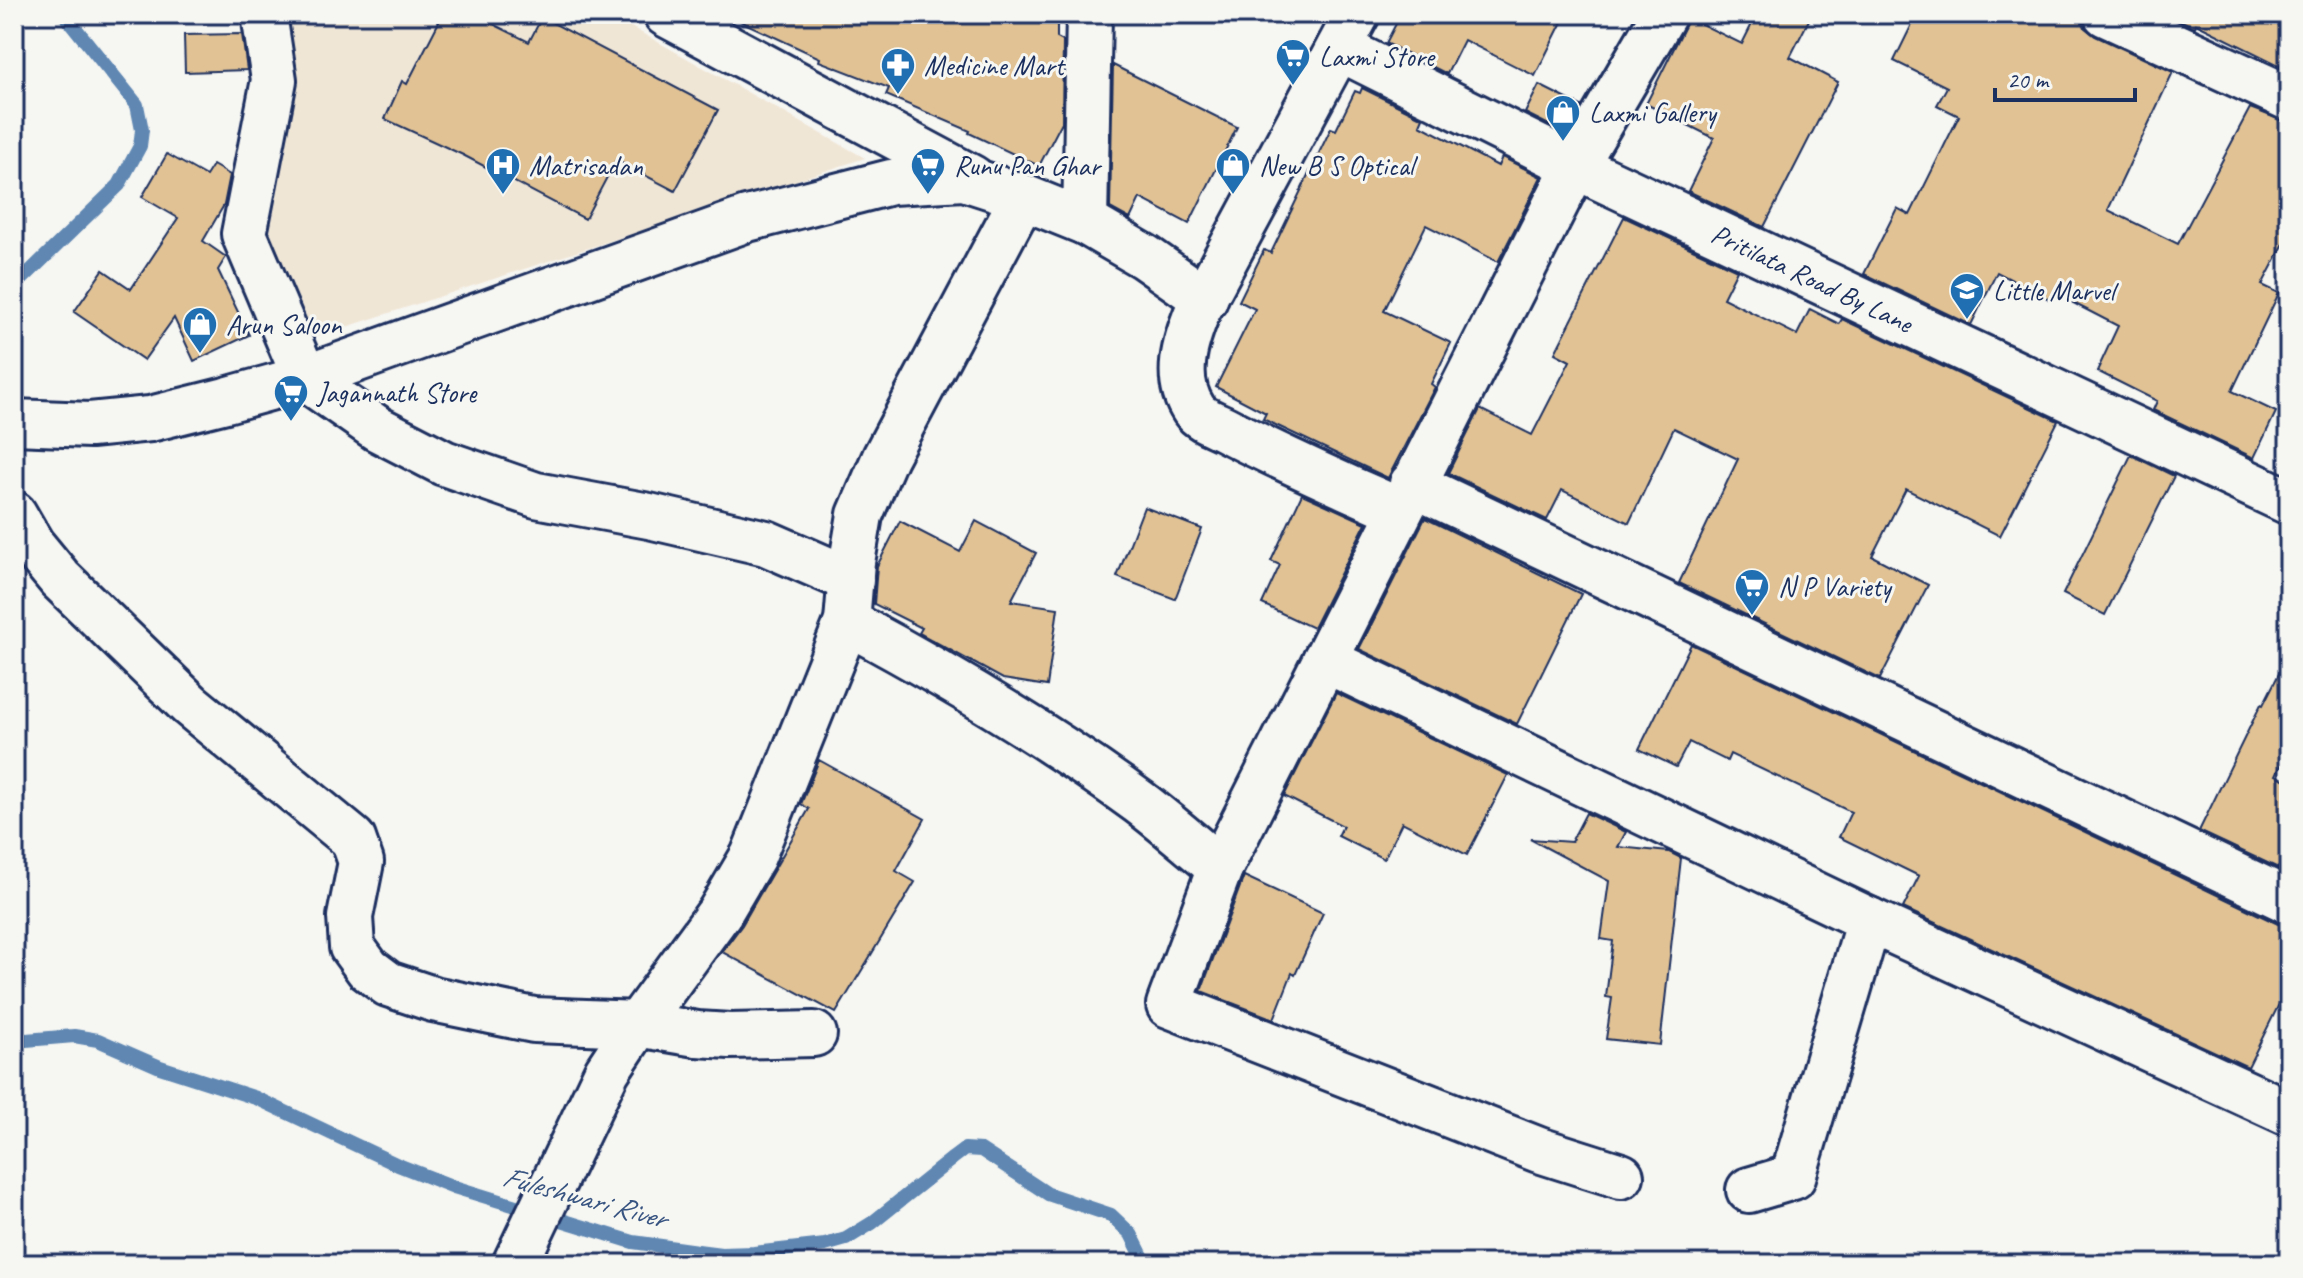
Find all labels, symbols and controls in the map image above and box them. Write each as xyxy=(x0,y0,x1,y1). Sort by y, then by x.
supermarket icon: Laxmi Store xyxy=(1274,37,1312,87)
place label: Laxmi Store xyxy=(1319,39,1436,74)
pharmacy icon: Medicine Mart xyxy=(879,46,917,96)
place label: Medicine Mart xyxy=(924,48,1067,83)
scale bar xyxy=(1995,52,2135,102)
text: 20 m xyxy=(2007,65,2050,95)
shop icon: Laxmi Gallery xyxy=(1544,93,1582,143)
place label: Laxmi Gallery xyxy=(1589,95,1718,130)
hospital icon: Matrisadan xyxy=(484,146,522,196)
supermarket icon: Runu Pan Ghar xyxy=(909,146,947,196)
shop icon: New B S Optical xyxy=(1214,146,1252,196)
place label: Matrisadan xyxy=(529,148,643,183)
place label: Runu Pan Ghar xyxy=(954,148,1103,183)
place label: New B S Optical xyxy=(1259,148,1419,183)
street label: Pritilata Road By Lane xyxy=(1706,215,1920,341)
school or university icon: Little Marvel xyxy=(1948,271,1986,321)
place label: Little Marvel xyxy=(1993,273,2120,308)
shop icon: Arun Saloon xyxy=(181,305,219,355)
place label: Arun Saloon xyxy=(226,307,343,342)
supermarket icon: Jagannath Store xyxy=(272,373,310,423)
place label: Jagannath Store xyxy=(315,375,478,410)
supermarket icon: N P Variety xyxy=(1733,567,1771,617)
place label: N P Variety xyxy=(1778,569,1893,604)
water label: Fuleshwari River xyxy=(498,1157,675,1238)

